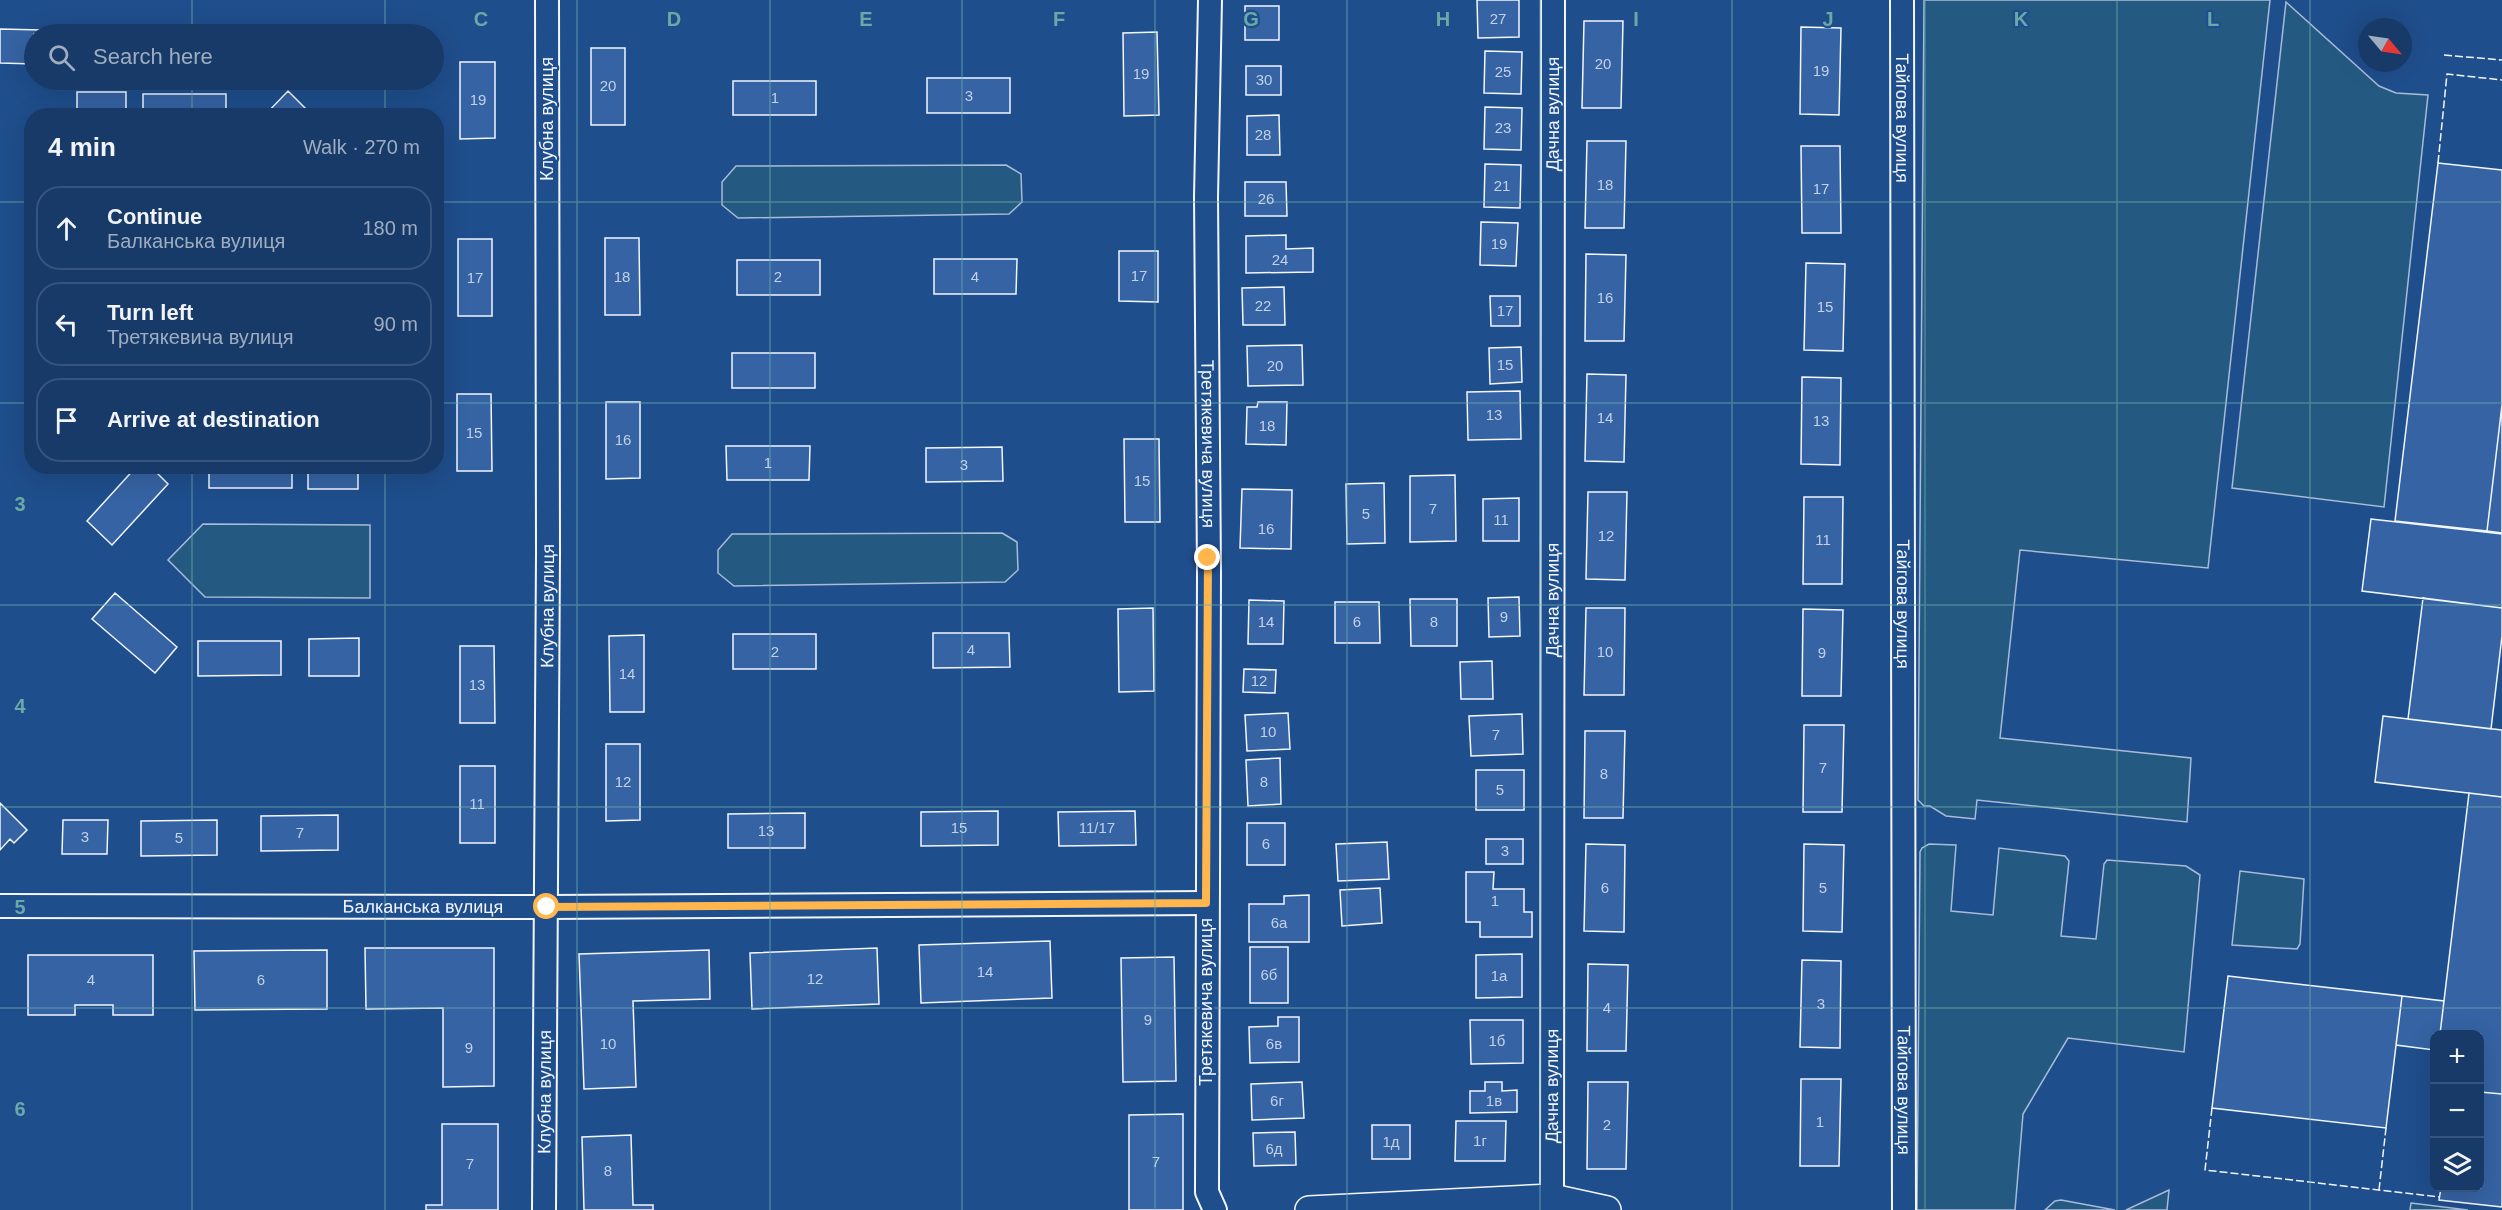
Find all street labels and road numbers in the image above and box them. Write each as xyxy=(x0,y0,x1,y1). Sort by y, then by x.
street label: Тайгова вулиця xyxy=(1892,53,1912,183)
street label: Клубна вулиця xyxy=(537,57,557,181)
street label: Дачна вулиця xyxy=(1543,57,1563,171)
street label: Третякевича вулиця xyxy=(1197,360,1219,528)
street label: Тайгова вулиця xyxy=(1893,539,1913,669)
street label: Дачна вулиця xyxy=(1542,543,1563,657)
street label: Клубна вулиця xyxy=(537,544,558,668)
street label: Балканська вулиця xyxy=(343,897,503,917)
street label: Третякевича вулиця xyxy=(1196,918,1216,1086)
street label: Тайгова вулиця xyxy=(1894,1025,1914,1155)
street label: Дачна вулиця xyxy=(1542,1029,1562,1143)
street label: Клубна вулиця xyxy=(534,1030,555,1154)

